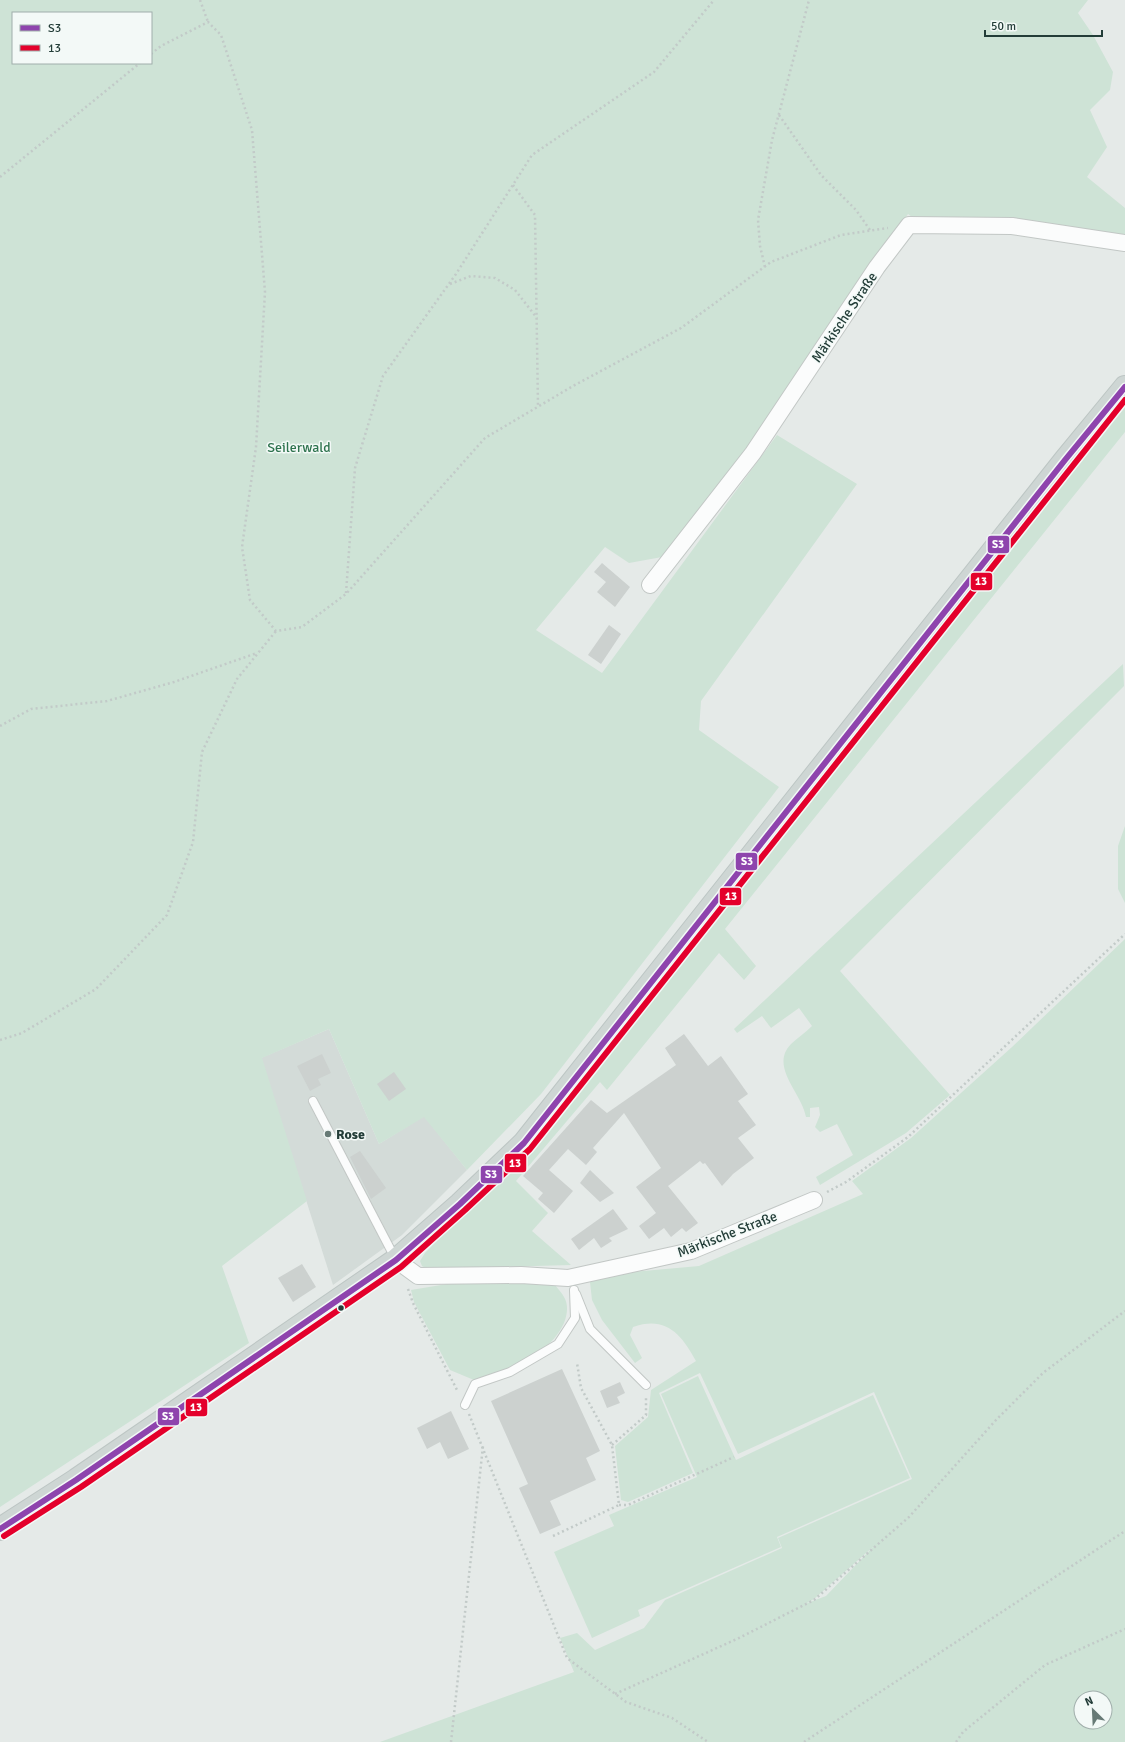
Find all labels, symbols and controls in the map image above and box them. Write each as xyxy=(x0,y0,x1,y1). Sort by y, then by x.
legend xyxy=(12,12,152,64)
scale bar xyxy=(985,12,1102,38)
text: 50 m xyxy=(991,19,1016,34)
text: S3 xyxy=(48,21,61,36)
text: 13 xyxy=(48,41,61,56)
street label: Märkische Straße xyxy=(808,269,881,366)
park label: Seilerwald xyxy=(267,439,331,456)
line badge: S3 xyxy=(987,535,1010,554)
text: S3 xyxy=(992,538,1004,551)
line badge: 13 xyxy=(970,572,993,591)
text: 13 xyxy=(975,575,987,588)
line badge: S3 xyxy=(735,852,758,871)
text: S3 xyxy=(741,855,753,868)
line badge: 13 xyxy=(719,887,742,906)
text: 13 xyxy=(725,890,737,903)
place label: Rose xyxy=(336,1126,365,1143)
marker: Rose xyxy=(323,1129,333,1139)
line badge: 13 xyxy=(504,1153,527,1173)
text: 13 xyxy=(509,1157,521,1170)
line badge: S3 xyxy=(480,1165,503,1184)
text: S3 xyxy=(485,1168,497,1181)
street label: Märkische Straße xyxy=(675,1208,779,1261)
unlabelled marker xyxy=(336,1303,346,1313)
line badge: 13 xyxy=(185,1398,208,1417)
text: 13 xyxy=(190,1401,202,1414)
line badge: S3 xyxy=(157,1407,180,1426)
text: S3 xyxy=(162,1410,174,1423)
north arrow xyxy=(1073,1690,1113,1730)
text: N xyxy=(1083,1694,1095,1709)

